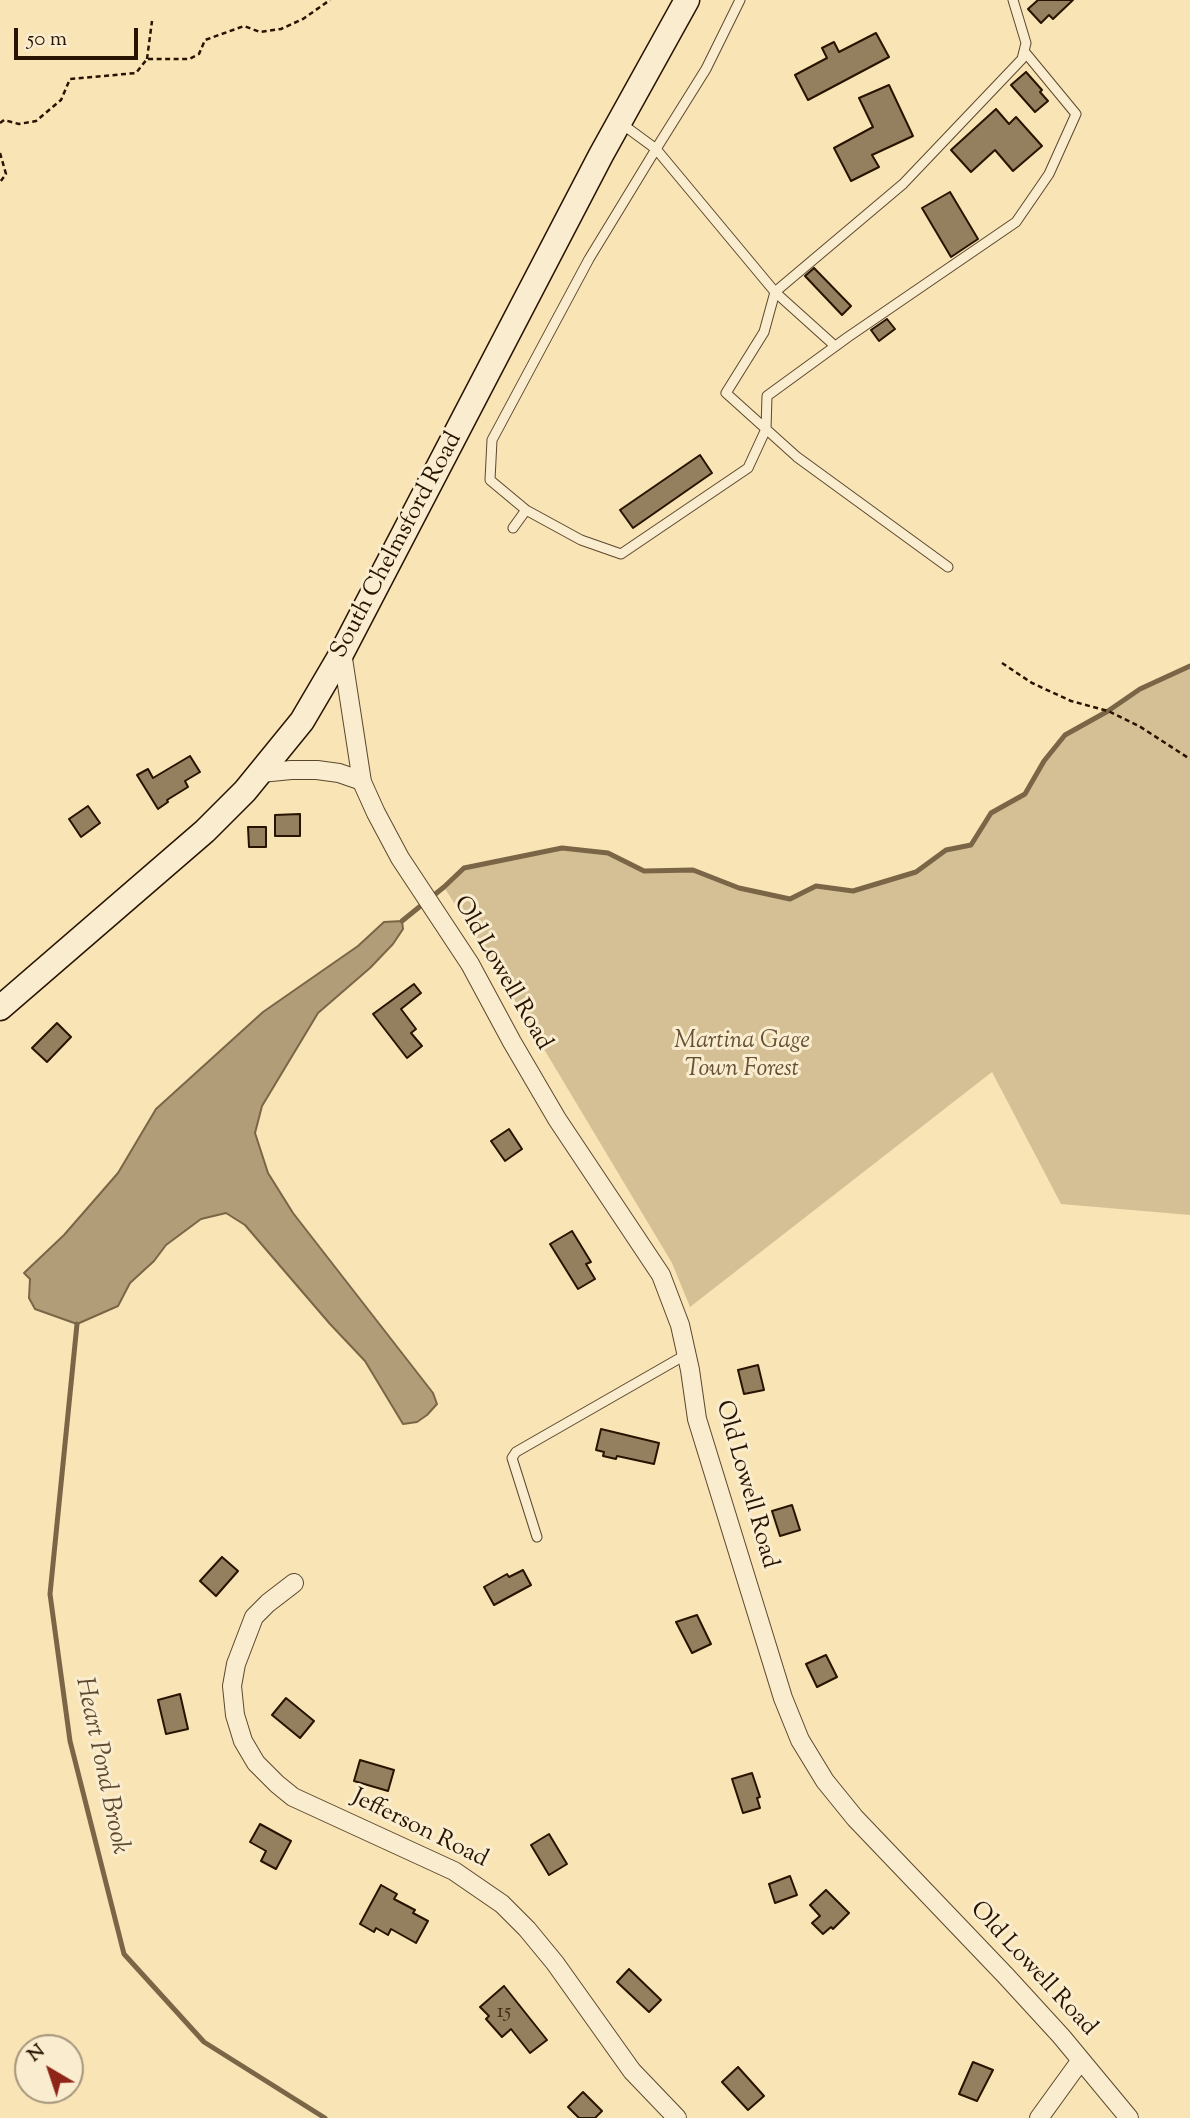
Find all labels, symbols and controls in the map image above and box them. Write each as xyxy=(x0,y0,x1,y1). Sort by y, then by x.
scale bar xyxy=(18,14,142,58)
text: 50 m xyxy=(27,25,67,55)
street label: South Chelmsford Road xyxy=(326,428,470,664)
street label: Old Lowell Road xyxy=(445,892,557,1056)
park label: Martina Gage Town Forest xyxy=(674,1029,810,1085)
street label: Old Lowell Road xyxy=(707,1398,783,1572)
water label: Heart Pond Brook xyxy=(66,1675,134,1857)
street label: Jefferson Road xyxy=(346,1785,492,1875)
street label: Old Lowell Road xyxy=(962,1897,1102,2043)
house number: 15 xyxy=(497,2000,511,2026)
north arrow xyxy=(14,2034,84,2104)
text: N xyxy=(22,2039,51,2069)

